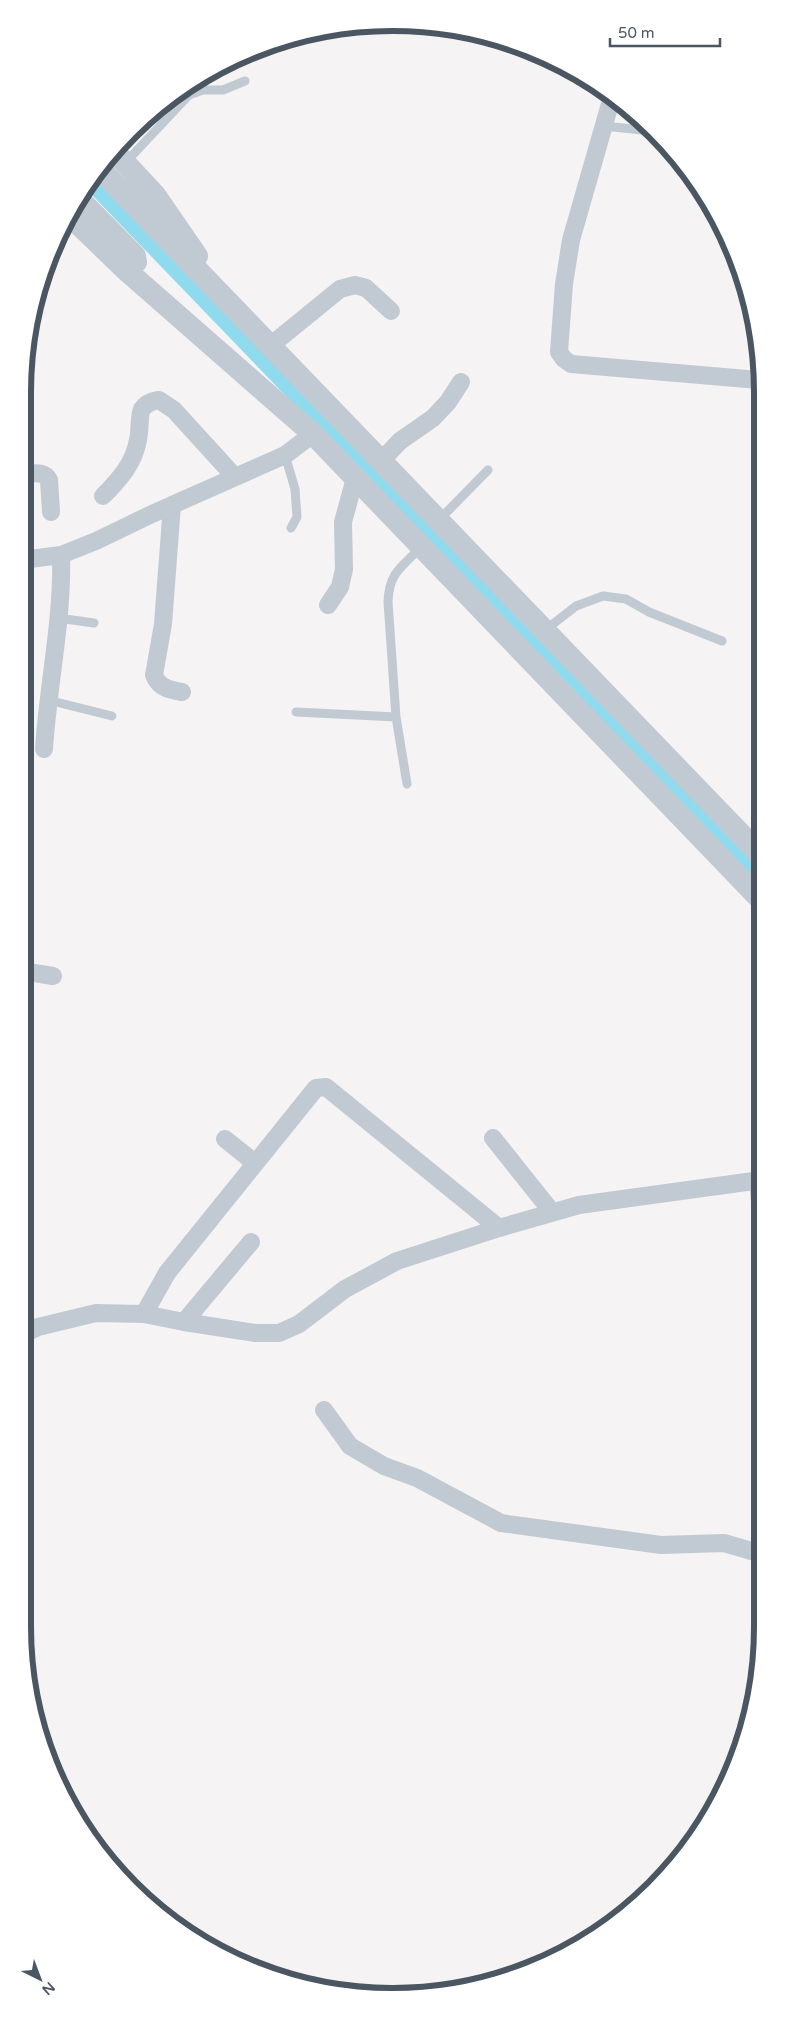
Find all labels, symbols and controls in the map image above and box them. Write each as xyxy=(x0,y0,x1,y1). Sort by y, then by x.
scale bar xyxy=(610,15,720,47)
text: 50 m xyxy=(618,24,655,42)
north arrow xyxy=(15,1954,65,2004)
text: N xyxy=(38,1978,58,1998)

